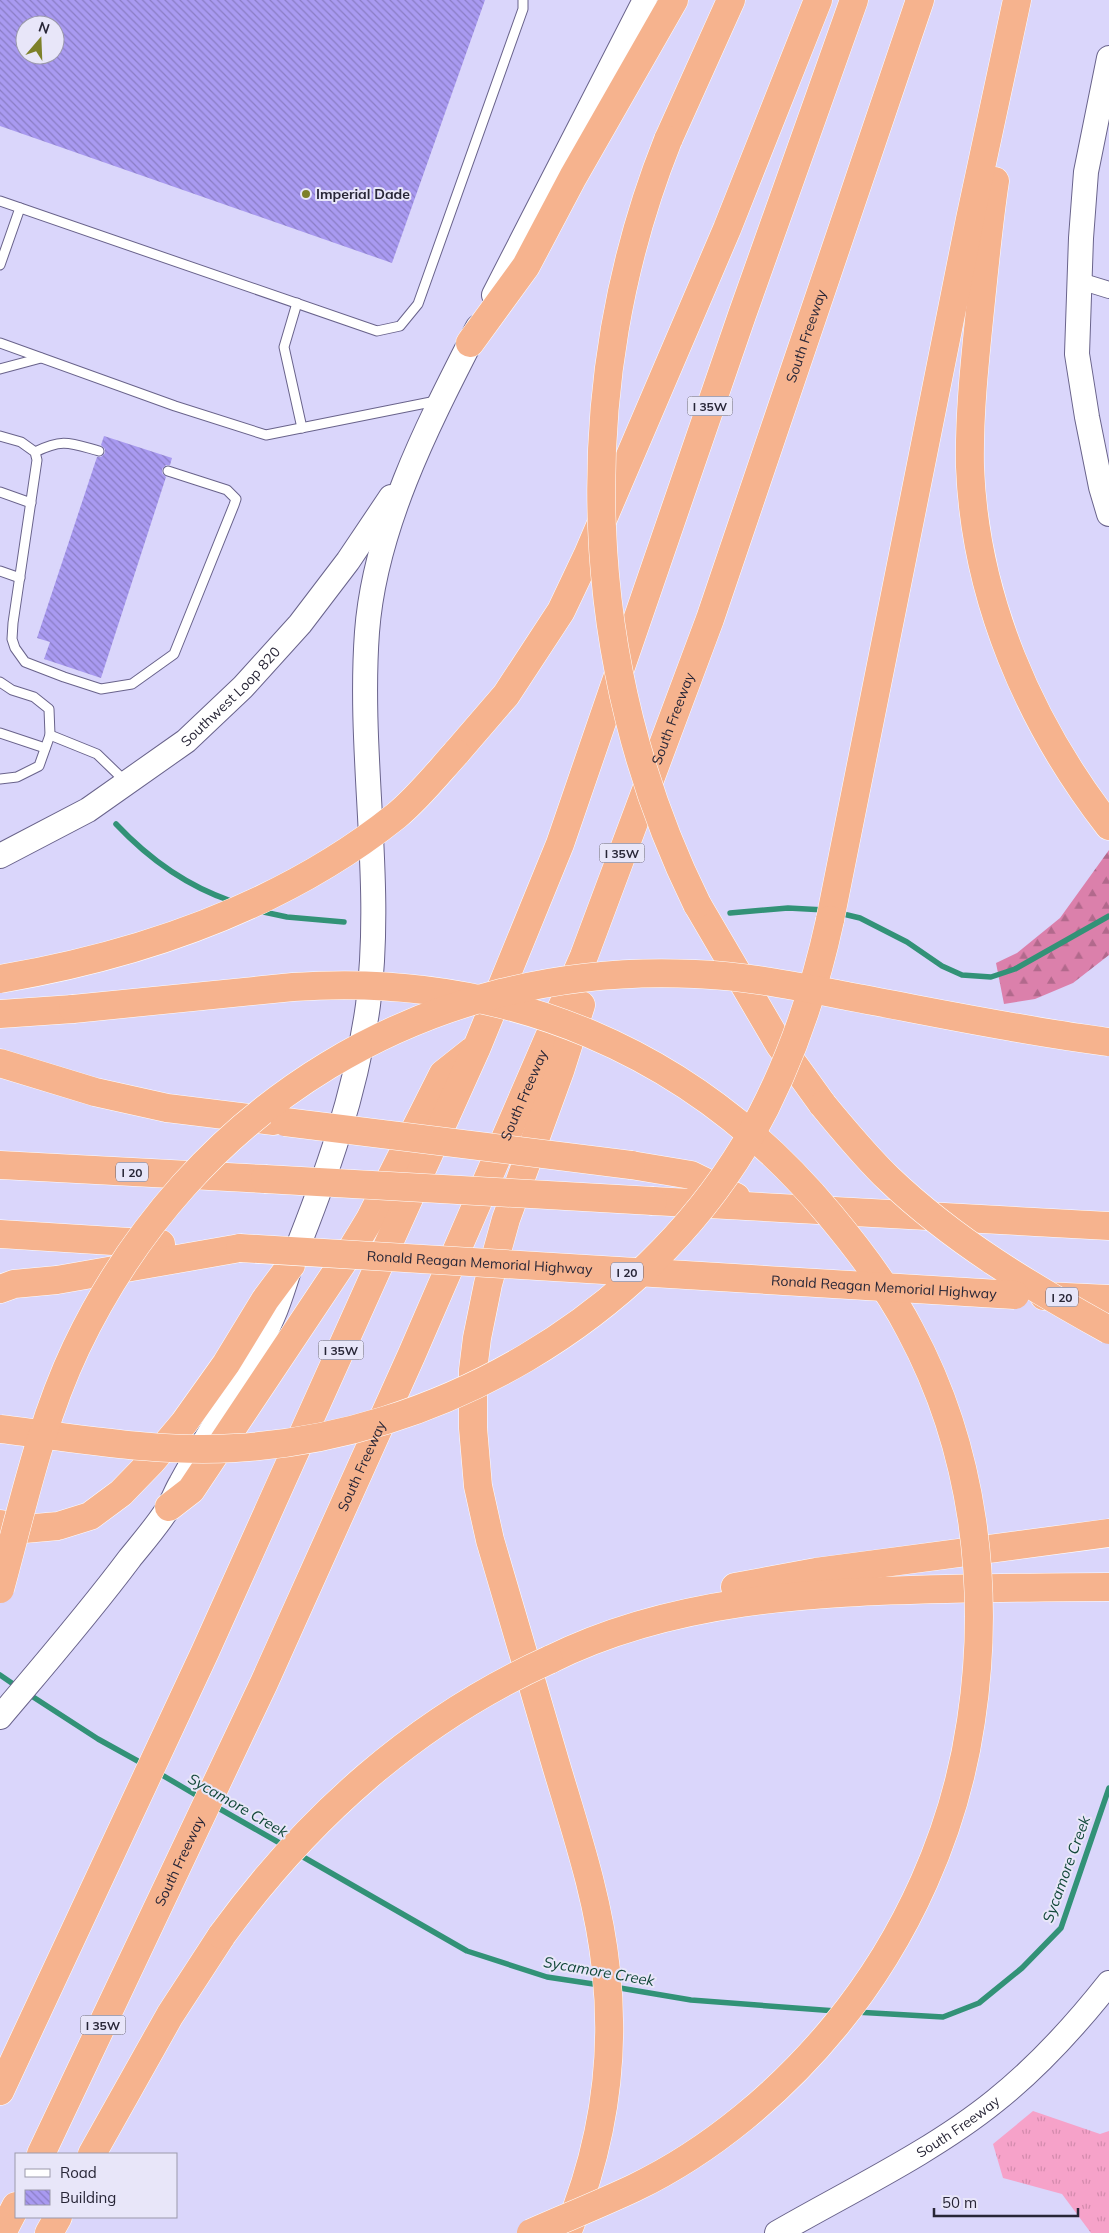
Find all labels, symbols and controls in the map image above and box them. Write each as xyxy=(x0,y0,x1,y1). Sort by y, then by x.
north arrow xyxy=(15,15,65,65)
text: N xyxy=(36,17,52,38)
place label: Imperial Dade xyxy=(316,185,410,203)
marker: Imperial Dade xyxy=(300,188,312,200)
street label: South Freeway xyxy=(782,287,830,385)
road number: I 35W xyxy=(688,396,732,416)
street label: Southwest Loop 820 xyxy=(177,643,284,750)
street label: South Freeway xyxy=(647,669,698,767)
road number: I 35W xyxy=(600,844,644,862)
street label: South Freeway xyxy=(496,1046,552,1143)
road number: I 20 xyxy=(116,1162,148,1182)
street label: Ronald Reagan Memorial Highway xyxy=(366,1247,594,1278)
road number: I 20 xyxy=(611,1262,643,1282)
street label: Ronald Reagan Memorial Highway xyxy=(770,1271,998,1303)
road number: I 20 xyxy=(1046,1288,1078,1306)
road number: I 35W xyxy=(318,1340,364,1360)
street label: South Freeway xyxy=(333,1417,390,1514)
water label: Sycamore Creek xyxy=(185,1769,292,1842)
water label: Sycamore Creek xyxy=(1038,1812,1095,1925)
street label: South Freeway xyxy=(151,1813,209,1909)
water label: Sycamore Creek xyxy=(542,1952,657,1990)
road number: I 35W xyxy=(80,2016,126,2034)
street label: South Freeway xyxy=(913,2091,1004,2162)
legend xyxy=(15,2153,178,2218)
text: Road xyxy=(60,2163,97,2182)
scale bar xyxy=(934,2186,1078,2218)
text: Building xyxy=(60,2188,116,2207)
text: 50 m xyxy=(942,2193,977,2212)

